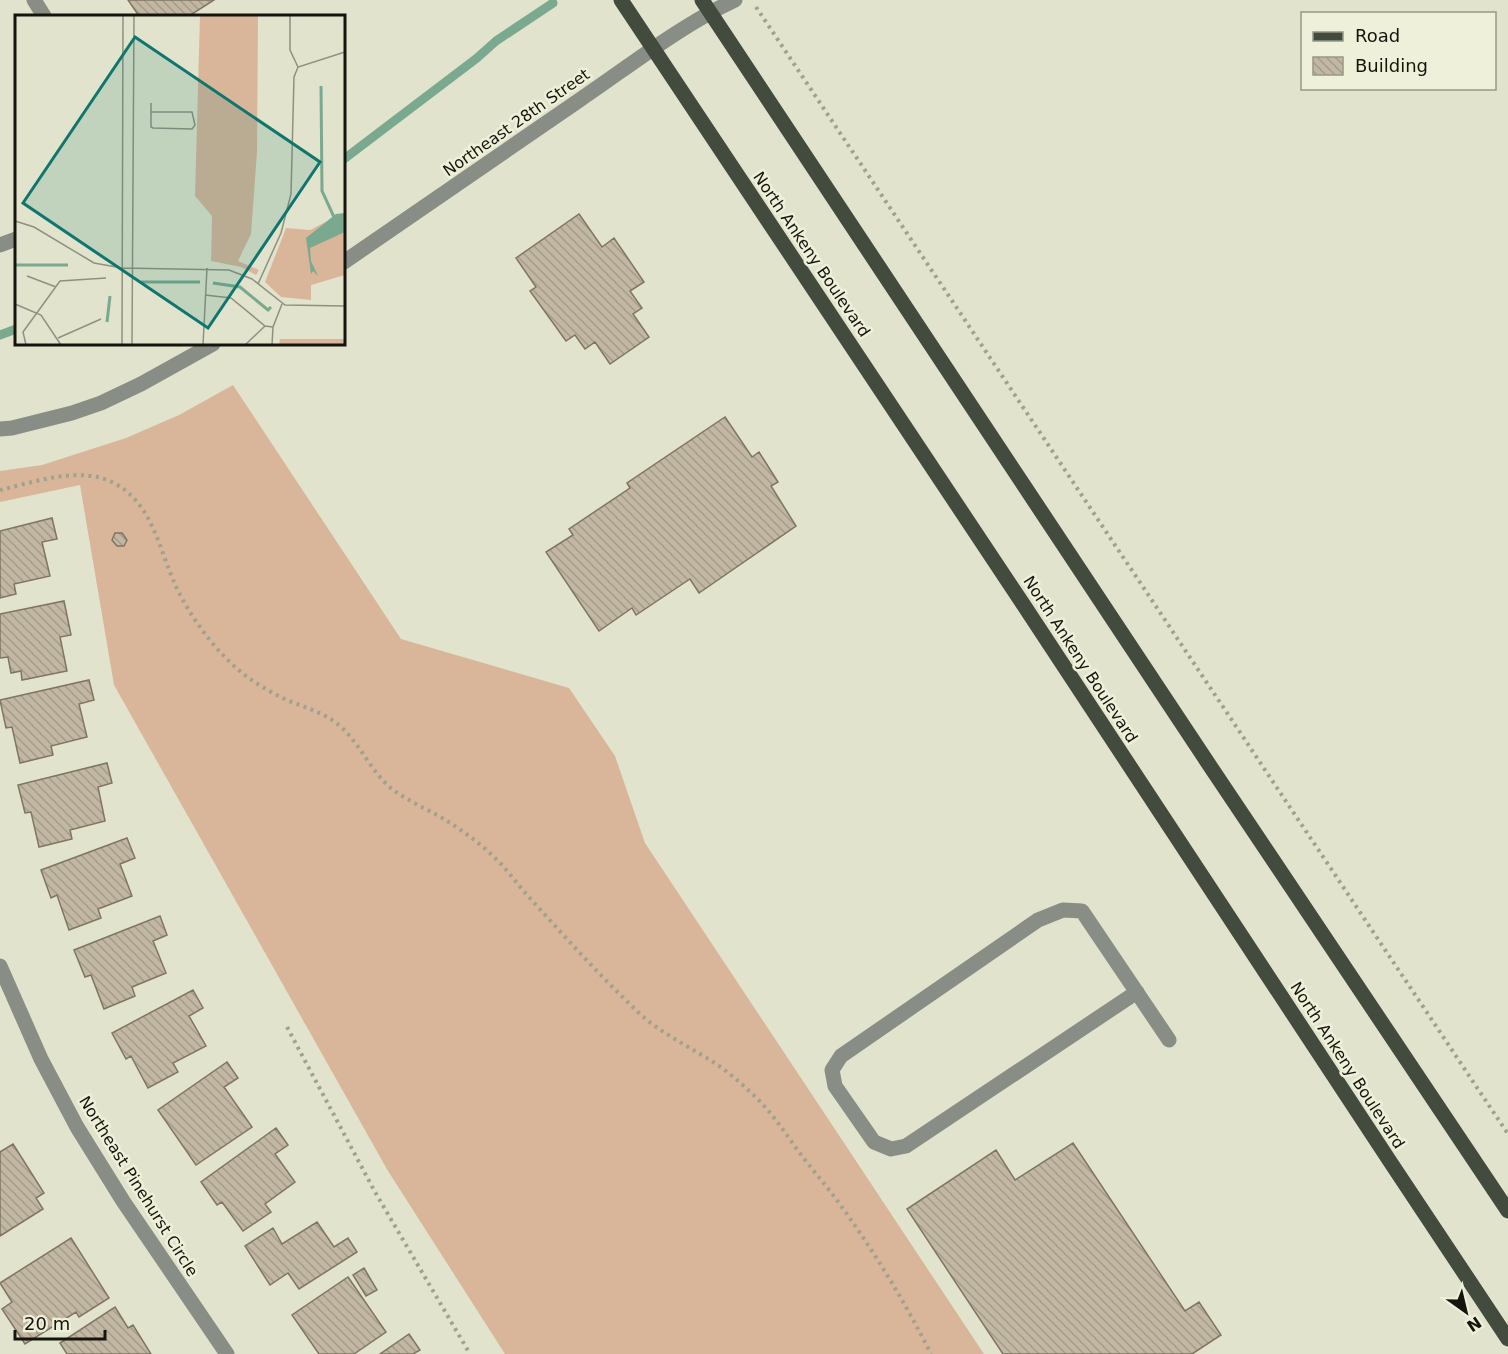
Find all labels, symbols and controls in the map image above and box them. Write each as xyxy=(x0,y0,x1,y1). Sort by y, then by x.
legend xyxy=(1301,12,1496,90)
inset map xyxy=(15,15,345,345)
text: Road xyxy=(1355,25,1400,46)
text: Building xyxy=(1355,55,1428,76)
street label: Northeast 28th Street xyxy=(439,65,593,180)
street label: North Ankeny Boulevard xyxy=(749,168,874,340)
street label: North Ankeny Boulevard xyxy=(1019,572,1142,746)
street label: North Ankeny Boulevard xyxy=(1286,978,1409,1152)
street label: Northeast Pinehurst Circle xyxy=(75,1092,202,1280)
north arrow xyxy=(1436,1282,1496,1342)
scale bar xyxy=(15,1303,105,1341)
text: N xyxy=(1463,1312,1485,1336)
text: 20 m xyxy=(24,1313,70,1334)

